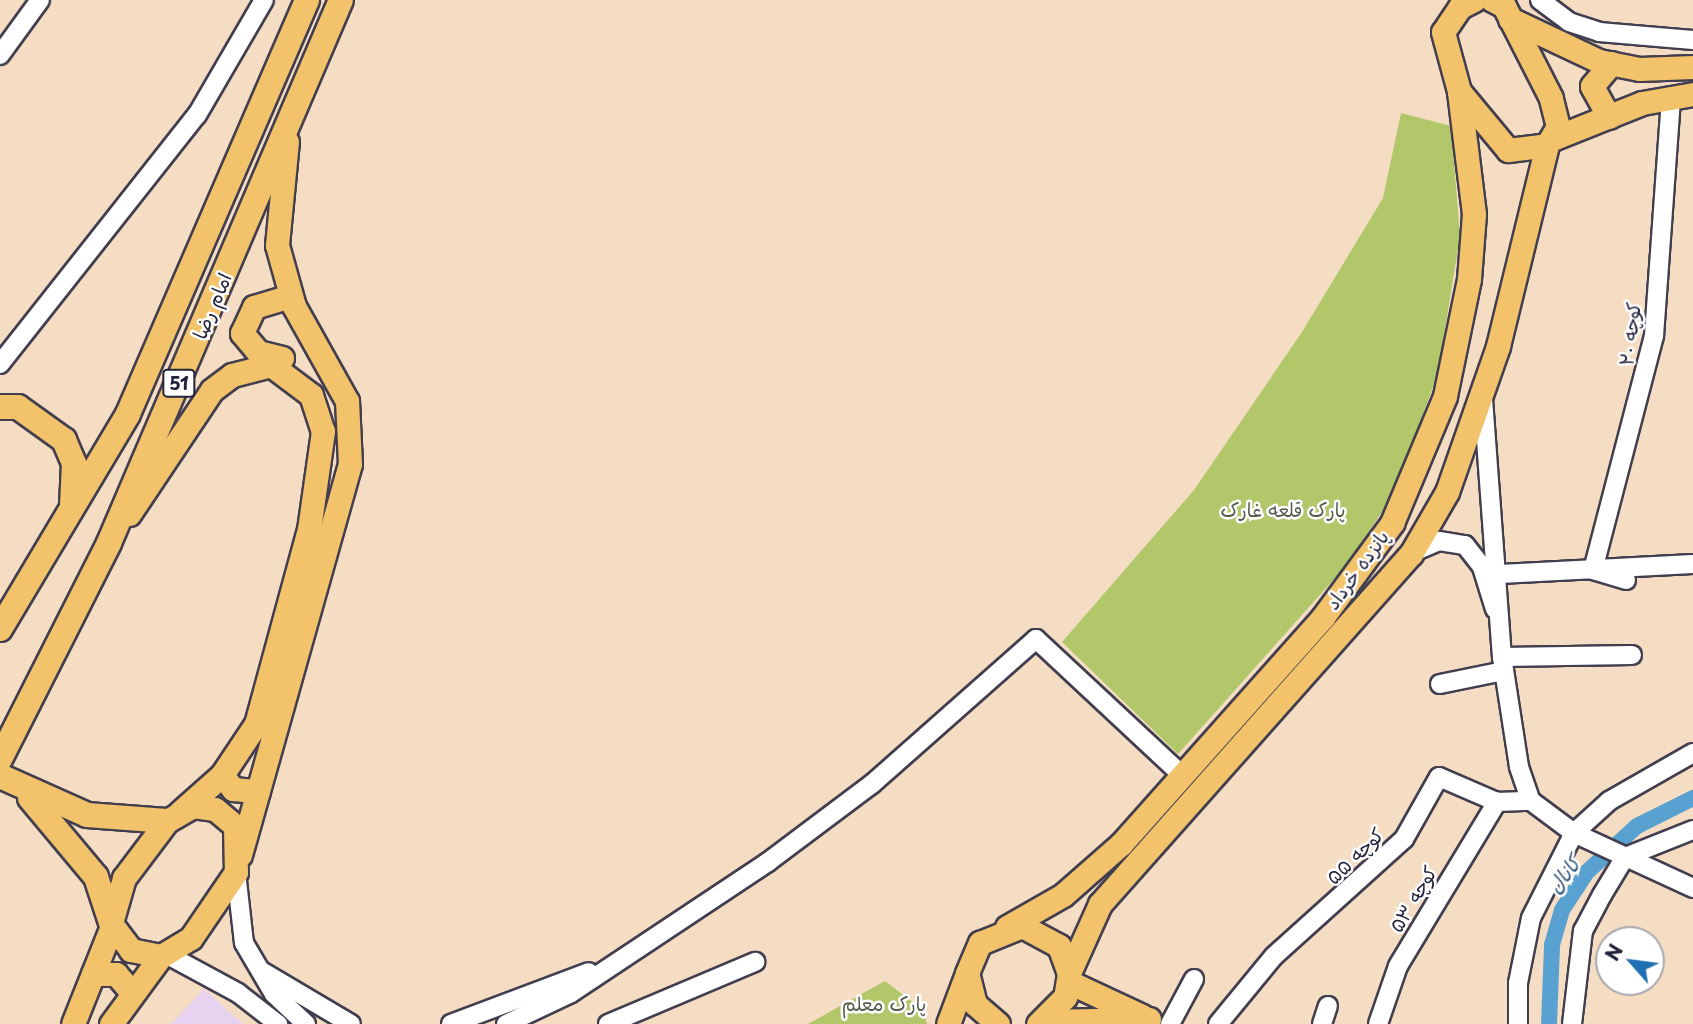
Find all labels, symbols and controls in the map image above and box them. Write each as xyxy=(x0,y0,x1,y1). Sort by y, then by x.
street label: امام رضا xyxy=(188,269,236,343)
street label: کوچه ۲۰ xyxy=(1615,301,1645,367)
road number: 51 xyxy=(162,368,196,398)
park label: پارک قلعه غارک xyxy=(1221,499,1345,521)
street label: پانزده خرداد xyxy=(1321,526,1393,614)
street label: کوچه ۵۵ xyxy=(1322,823,1388,889)
water label: کانال xyxy=(1541,850,1585,898)
street label: کوچه ۵۳ xyxy=(1384,862,1442,936)
north arrow xyxy=(1595,926,1665,996)
text: N xyxy=(1597,939,1629,965)
park label: پارک معلم xyxy=(842,993,926,1015)

